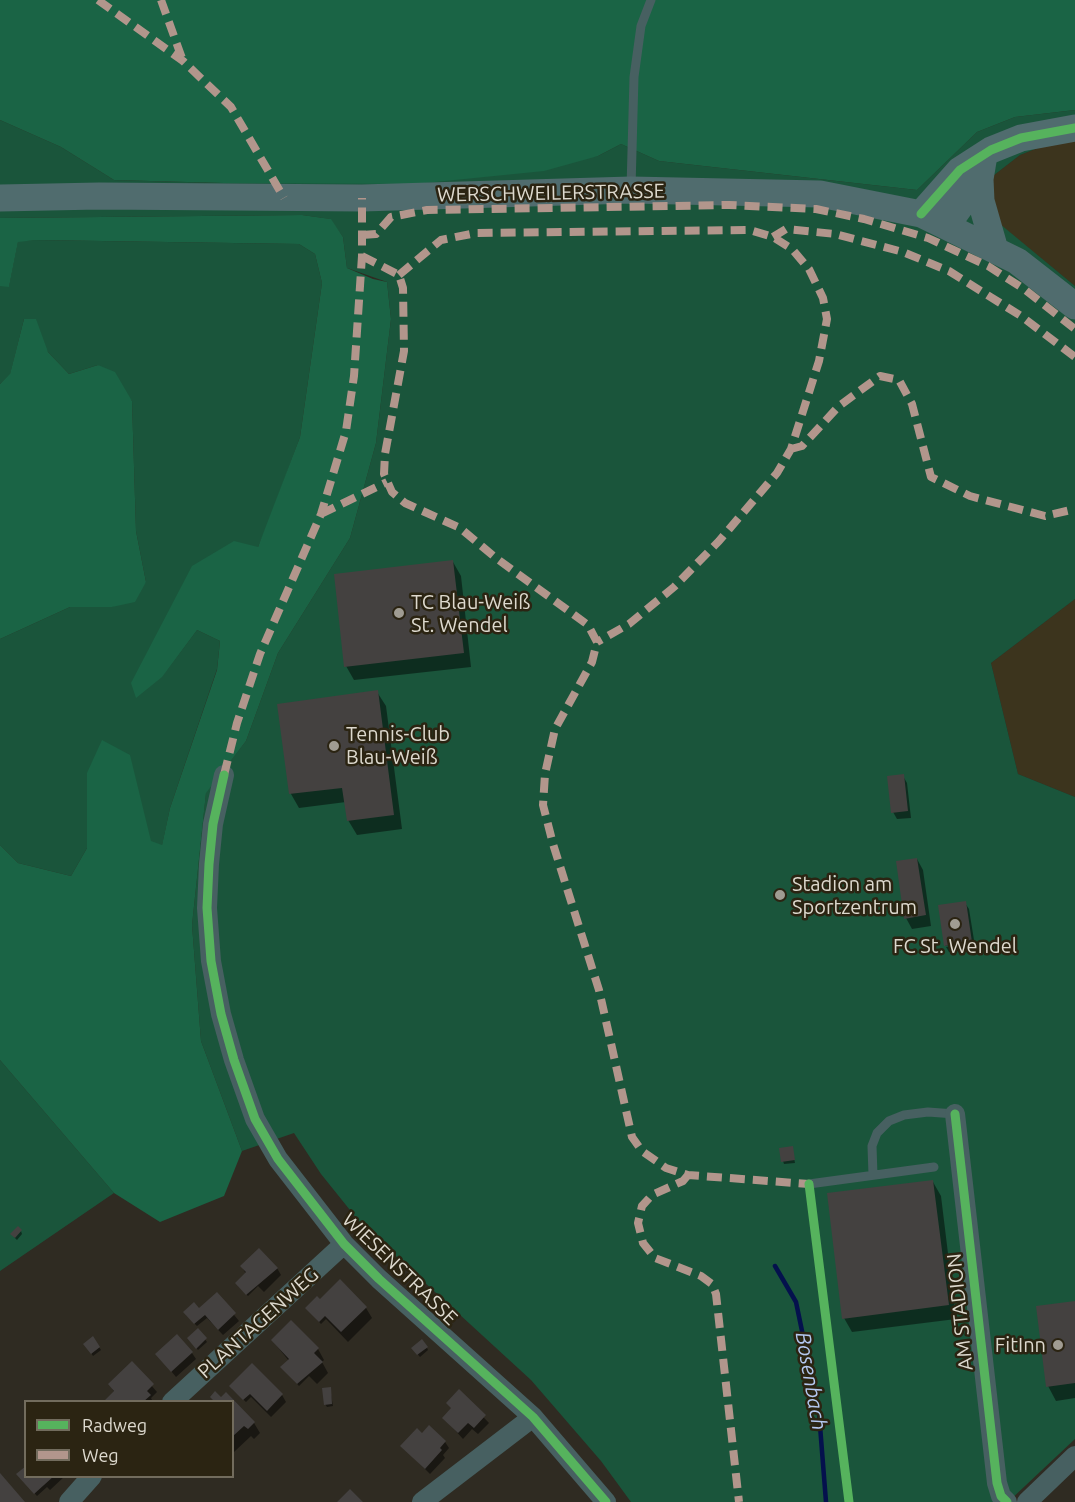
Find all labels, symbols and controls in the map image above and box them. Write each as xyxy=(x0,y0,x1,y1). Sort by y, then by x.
street label: WERSCHWEILERSTRASSE xyxy=(437,179,665,207)
place label: TC Blau-Weiß St. Wendel xyxy=(411,590,530,637)
marker: TC Blau-Weiß St. Wendel xyxy=(392,606,406,620)
place label: Tennis-Club Blau-Weiß xyxy=(346,722,450,769)
marker: Tennis-Club Blau-Weiß xyxy=(327,739,341,753)
place label: Stadion am Sportzentrum xyxy=(792,872,917,919)
marker: Stadion am Sportzentrum xyxy=(773,888,787,902)
marker: FC St. Wendel xyxy=(948,917,962,931)
place label: FC St. Wendel xyxy=(893,934,1017,958)
street label: WIESENSTRASSE xyxy=(337,1208,463,1330)
street label: AM STADION xyxy=(942,1252,978,1372)
street label: PLANTAGENWEG xyxy=(193,1262,323,1384)
water label: Bosenbach xyxy=(790,1330,832,1432)
place label: FitInn xyxy=(995,1333,1046,1357)
marker: FitInn xyxy=(1051,1338,1065,1352)
legend xyxy=(24,1400,234,1478)
text: Radweg xyxy=(82,1415,147,1435)
text: Weg xyxy=(82,1445,119,1465)

